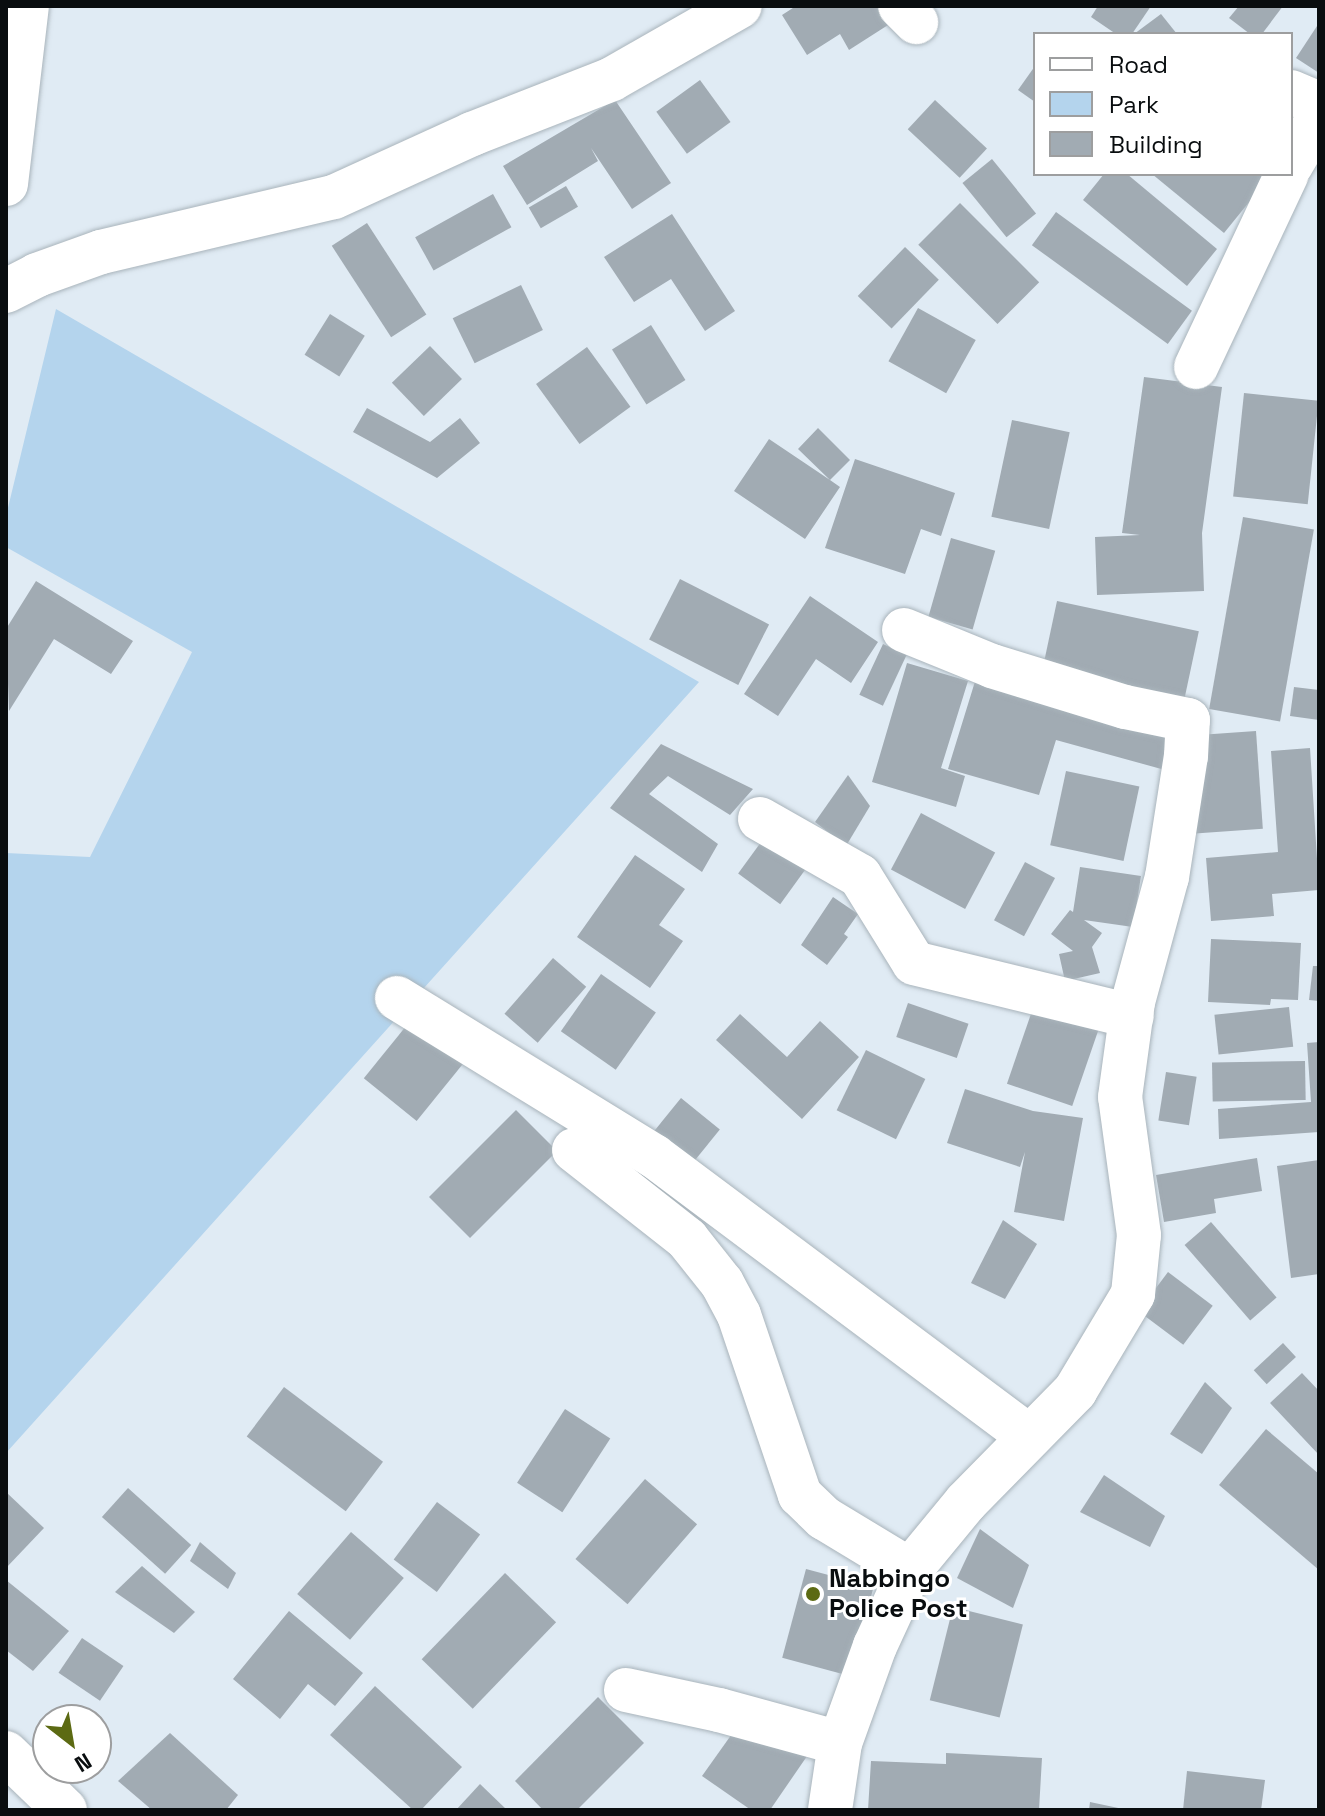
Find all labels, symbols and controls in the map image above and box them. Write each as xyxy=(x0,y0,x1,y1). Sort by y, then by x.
legend xyxy=(1033,32,1293,176)
text: Road xyxy=(1109,49,1168,80)
text: Park xyxy=(1109,89,1159,120)
text: Building xyxy=(1109,129,1203,160)
place label: Nabbingo Police Post xyxy=(829,1563,968,1624)
marker: Nabbingo Police Post xyxy=(804,1585,822,1603)
north arrow xyxy=(32,1704,112,1784)
text: N xyxy=(70,1747,97,1779)

